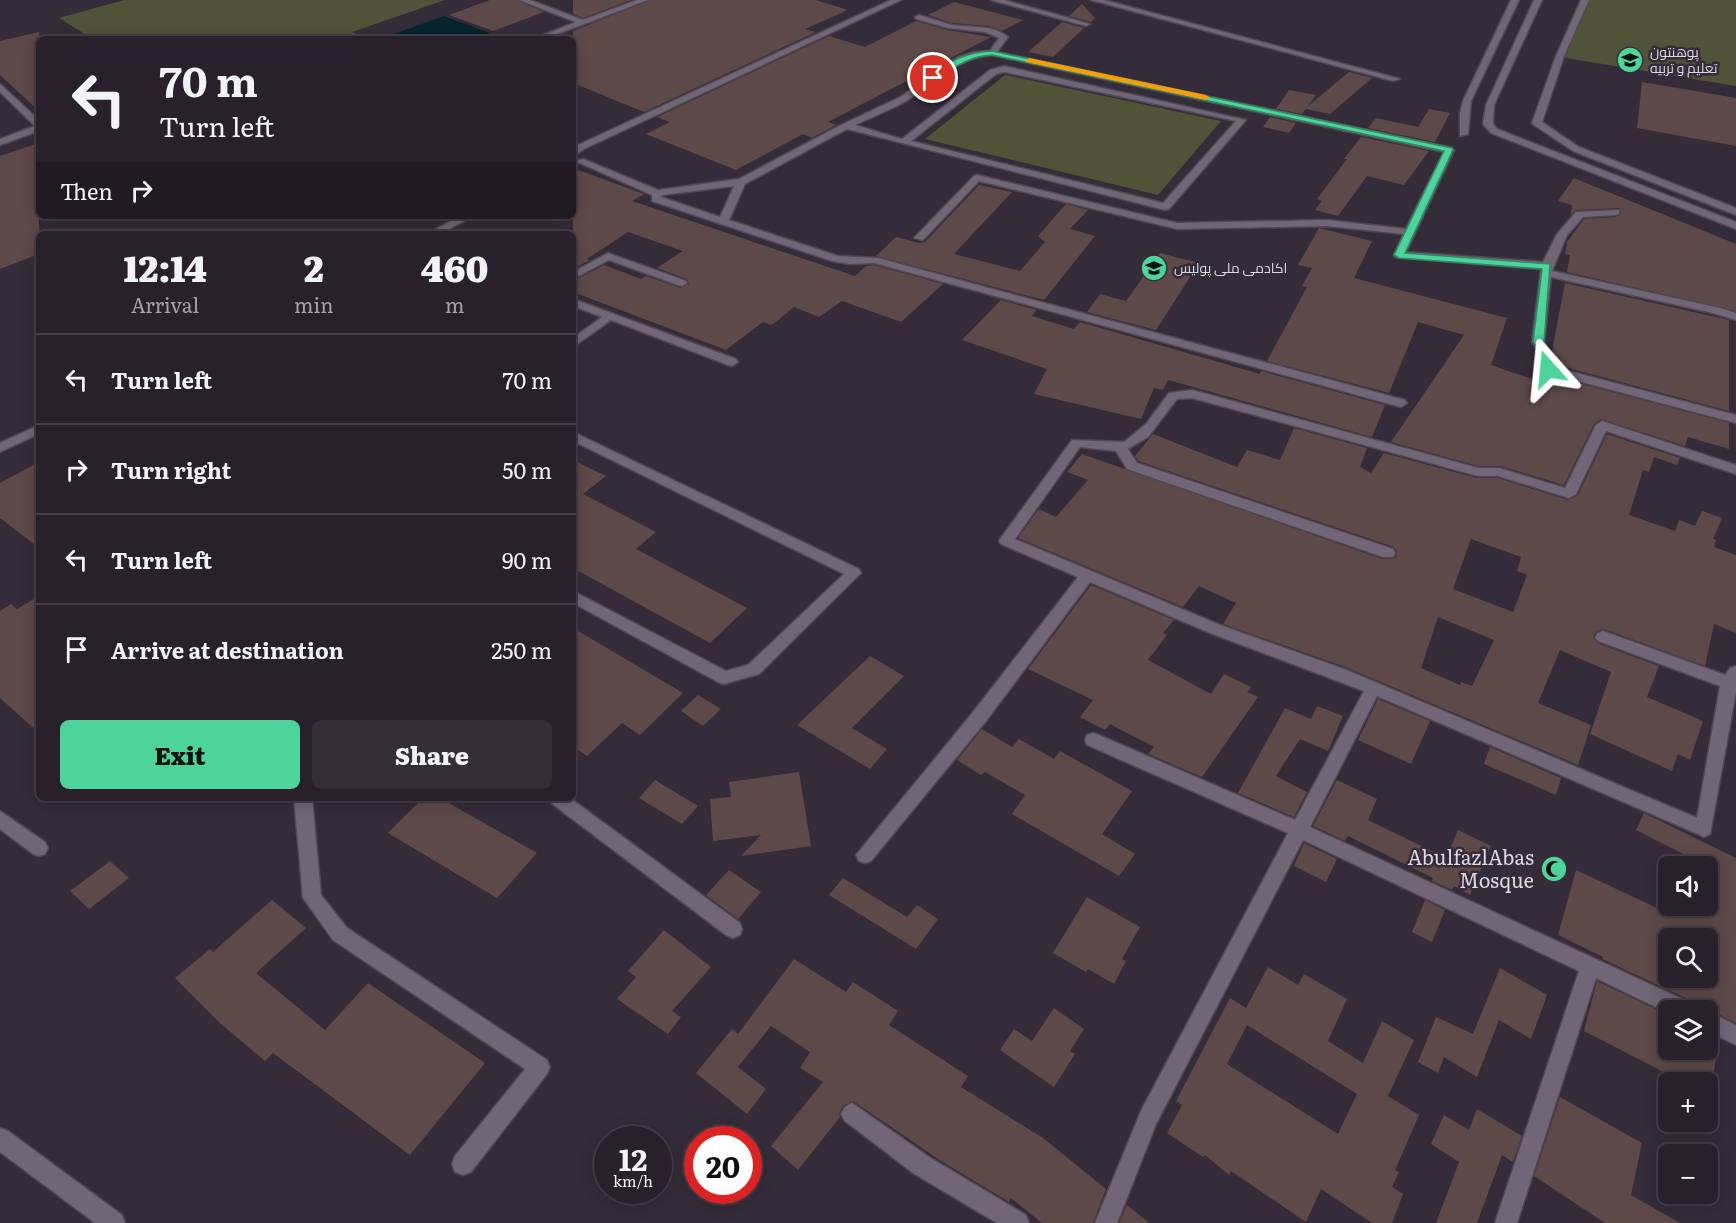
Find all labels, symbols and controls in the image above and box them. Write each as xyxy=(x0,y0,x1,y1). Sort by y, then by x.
place label: پوهنتون تعلیم و تربیه xyxy=(1650,41,1718,78)
school or university icon: پوهنتون تعلیم و تربیه xyxy=(1615,45,1645,75)
text: 70 m xyxy=(159,48,258,110)
pin xyxy=(907,52,958,103)
icon: left xyxy=(60,60,138,138)
icon: arrive xyxy=(916,61,949,94)
text: Turn left xyxy=(159,105,274,145)
text: Then xyxy=(60,174,113,207)
icon: right xyxy=(125,174,158,207)
text: 12:14 xyxy=(123,240,207,293)
text: 2 xyxy=(304,240,324,293)
text: 460 xyxy=(421,240,489,293)
school or university icon: اکادمی ملی پولیس xyxy=(1139,253,1169,283)
place label: اکادمی ملی پولیس xyxy=(1174,257,1287,278)
text: Arrival xyxy=(131,289,199,319)
text: min xyxy=(294,289,333,319)
text: m xyxy=(445,289,464,319)
position arrow xyxy=(1516,337,1580,401)
icon: left xyxy=(60,363,93,396)
text: Turn left xyxy=(111,363,212,396)
text: 70 m xyxy=(502,363,552,396)
icon: right xyxy=(60,453,93,486)
text: Turn right xyxy=(111,453,231,486)
text: 50 m xyxy=(502,453,552,486)
icon: left xyxy=(60,543,93,576)
text: Turn left xyxy=(111,543,212,576)
text: 90 m xyxy=(502,543,552,576)
icon: arrive xyxy=(60,633,93,666)
text: Arrive at destination xyxy=(111,633,344,666)
text: 250 m xyxy=(491,633,552,666)
button: Exit xyxy=(60,720,300,789)
button: Share xyxy=(312,720,552,789)
place label: AbulfazlAbas Mosque xyxy=(1407,841,1534,894)
mosque icon: AbulfazlAbas Mosque xyxy=(1539,854,1569,884)
map controls xyxy=(1658,856,1718,1204)
button: sound xyxy=(1658,856,1718,916)
button: search xyxy=(1658,928,1718,988)
button: layers xyxy=(1658,1000,1718,1060)
button: + xyxy=(1658,1072,1718,1132)
speed limit sign: 20 xyxy=(684,1126,762,1204)
text: 12 xyxy=(619,1136,647,1180)
button: − xyxy=(1658,1144,1718,1204)
text: km/h xyxy=(613,1169,653,1192)

